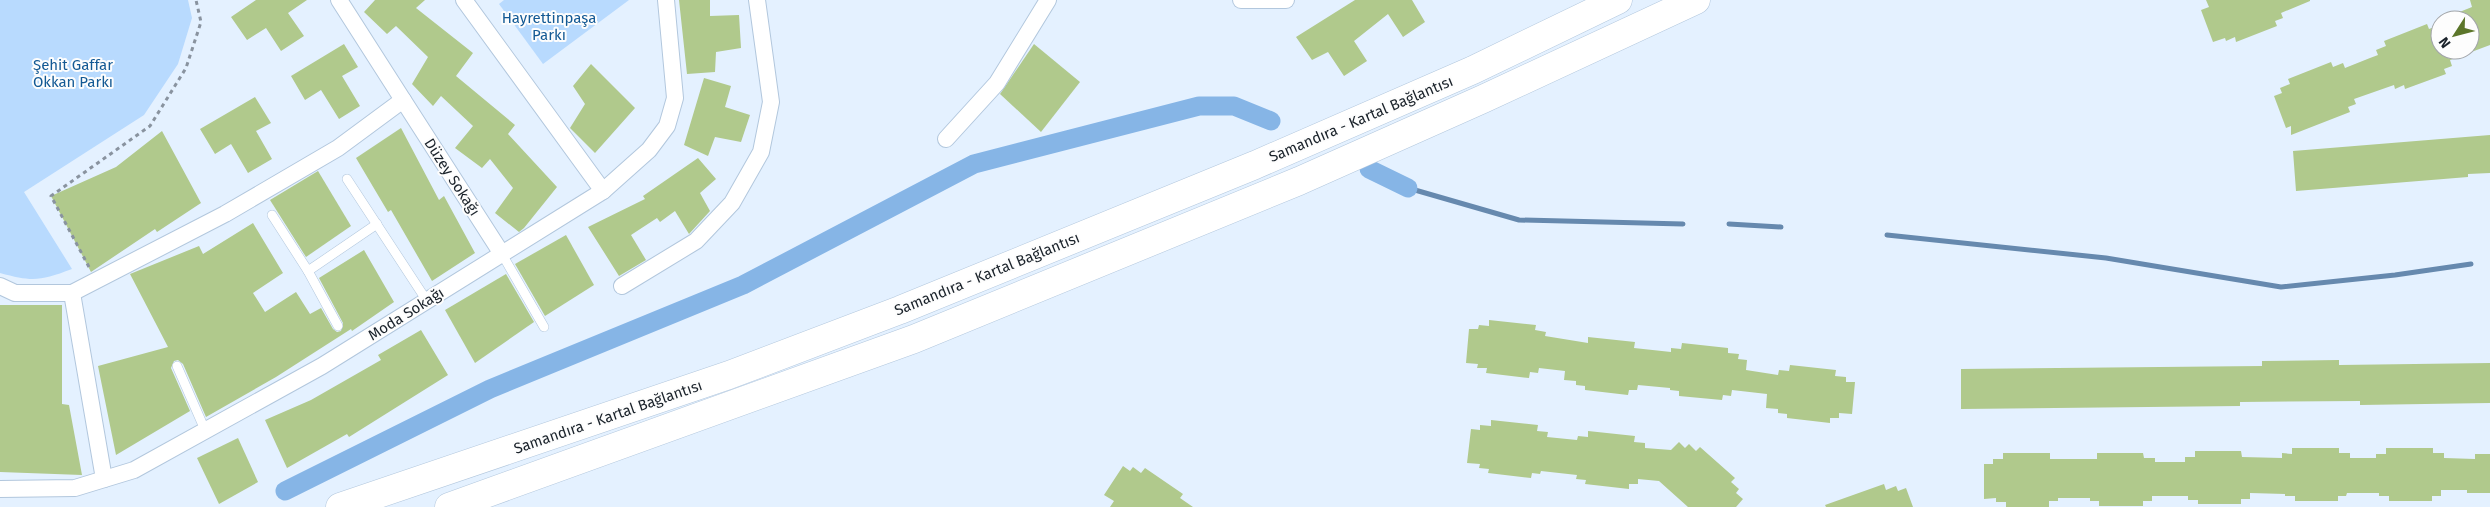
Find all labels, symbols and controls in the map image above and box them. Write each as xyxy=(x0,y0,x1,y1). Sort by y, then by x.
park label: Hayrettinpaşa Parkı xyxy=(502,9,596,44)
north arrow xyxy=(2430,10,2480,60)
text: N xyxy=(2435,34,2454,51)
park label: Şehit Gaffar Okkan Parkı xyxy=(33,56,113,91)
street label: Samandıra - Kartal Bağlantısı xyxy=(1266,72,1456,166)
street label: Düzey Sokağı xyxy=(420,135,484,219)
street label: Samandıra - Kartal Bağlantısı xyxy=(892,229,1082,319)
street label: Moda Sokağı xyxy=(365,284,447,344)
street label: Samandıra - Kartal Bağlantısı xyxy=(511,376,705,458)

